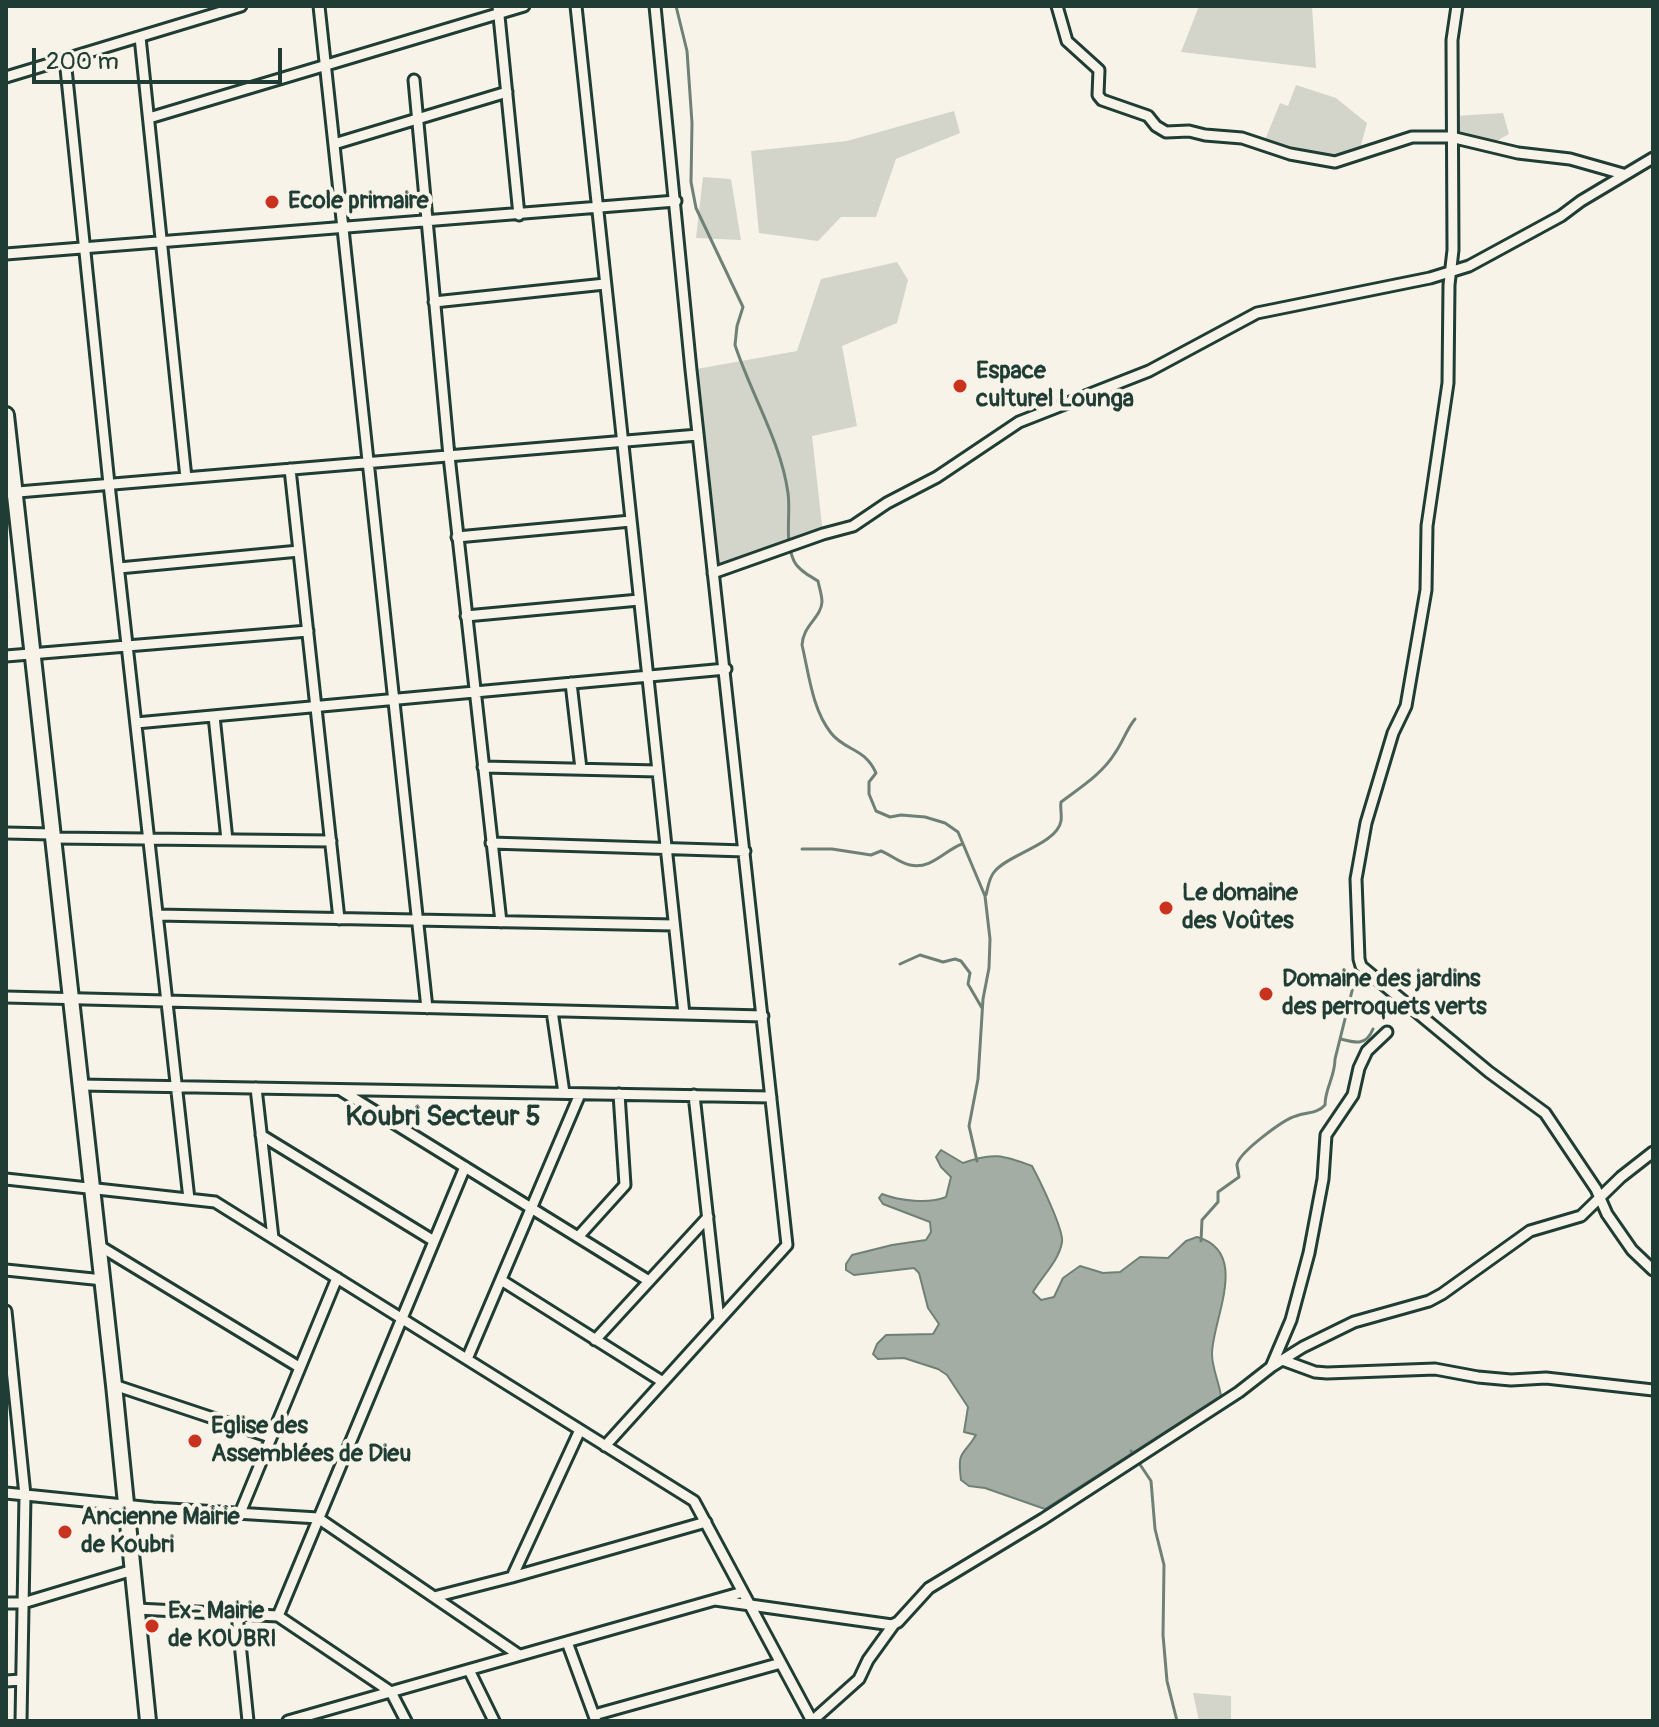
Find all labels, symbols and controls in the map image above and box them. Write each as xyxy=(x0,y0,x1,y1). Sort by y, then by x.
scale bar xyxy=(36,32,286,82)
text: 200 m xyxy=(46,47,119,76)
place label: Ecole primaire xyxy=(288,188,429,216)
marker: Ecole primaire xyxy=(263,193,281,211)
place label: Espace culturel Lounga xyxy=(976,358,1134,414)
marker: Espace culturel Lounga xyxy=(951,377,969,395)
place label: Le domaine des Voûtes xyxy=(1182,880,1298,936)
marker: Le domaine des Voûtes xyxy=(1157,899,1175,917)
place label: Domaine des jardins des perroquets verts xyxy=(1282,966,1487,1022)
marker: Domaine des jardins des perroquets verts xyxy=(1257,985,1275,1003)
district label: Koubri Secteur 5 xyxy=(345,1101,541,1135)
place label: Eglise des Assemblées de Dieu xyxy=(211,1413,411,1469)
marker: Eglise des Assemblées de Dieu xyxy=(186,1432,204,1450)
place label: Ancienne Mairie de Koubri xyxy=(81,1504,240,1560)
marker: Ancienne Mairie de Koubri xyxy=(56,1523,74,1541)
place label: Ex- Mairie de KOUBRI xyxy=(168,1598,277,1654)
marker: Ex- Mairie de KOUBRI xyxy=(143,1617,161,1635)

